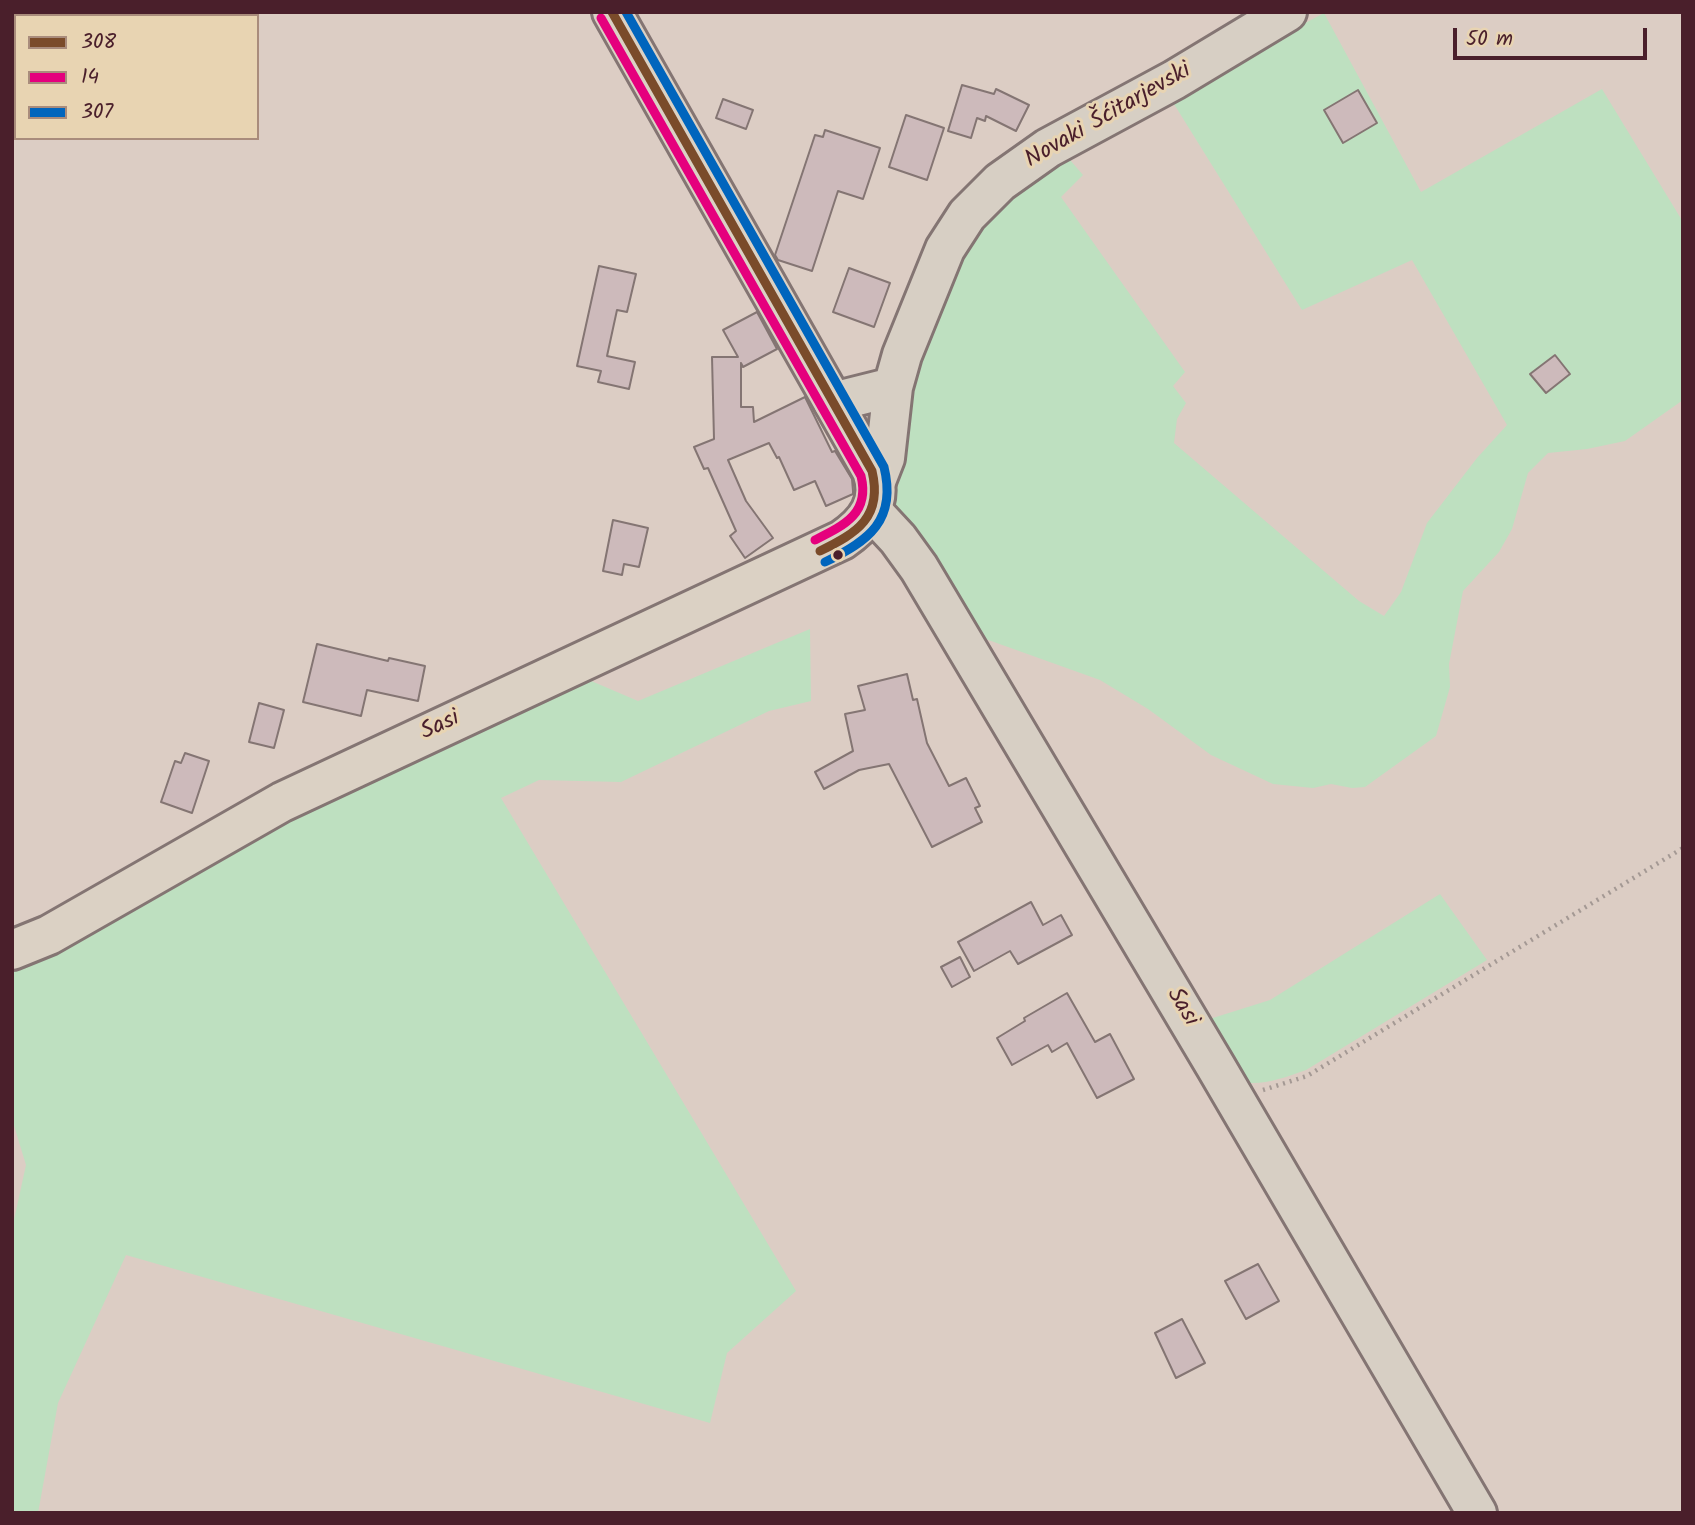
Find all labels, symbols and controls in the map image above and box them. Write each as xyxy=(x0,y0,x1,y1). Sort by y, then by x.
legend xyxy=(14,14,259,140)
scale bar xyxy=(1457,14,1651,58)
text: 50 m xyxy=(1466,23,1513,56)
text: 308 xyxy=(81,26,116,59)
street label: Novaki Šćitarjevski xyxy=(1021,58,1197,176)
text: 14 xyxy=(81,61,99,94)
text: 307 xyxy=(81,96,113,129)
unlabelled marker xyxy=(831,548,845,562)
street label: Sasi xyxy=(417,706,465,748)
street label: Sasi xyxy=(1158,983,1204,1033)

